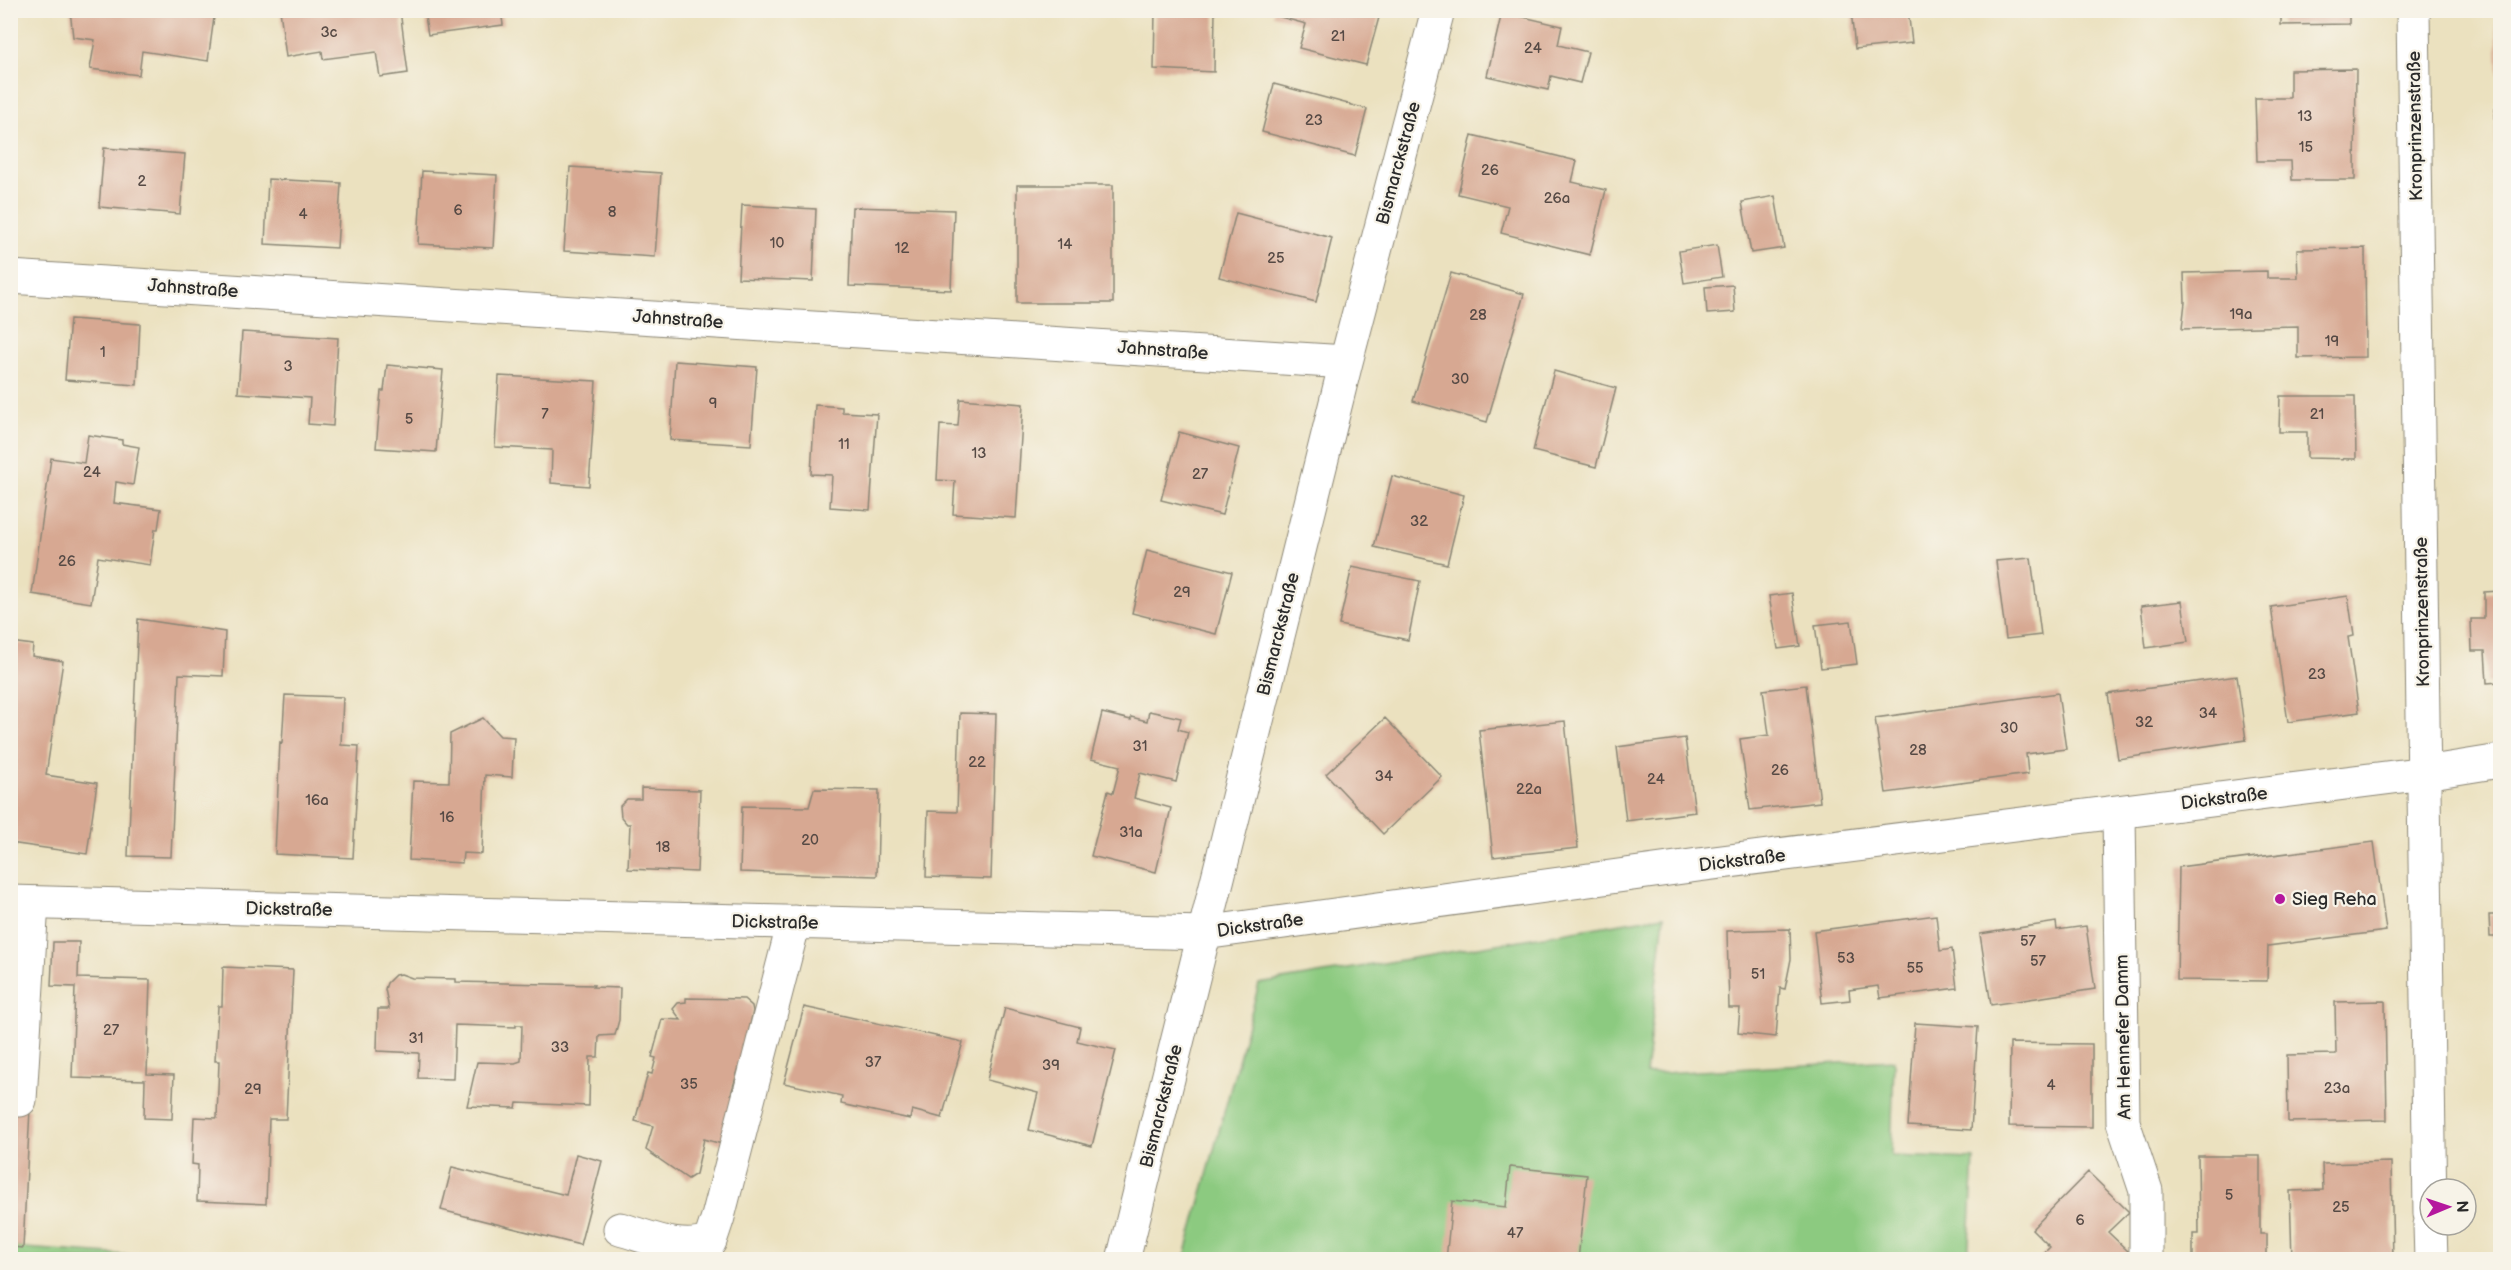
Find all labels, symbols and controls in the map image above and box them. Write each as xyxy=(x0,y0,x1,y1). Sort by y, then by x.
house number: 3c xyxy=(320,23,338,42)
house number: 21 xyxy=(1331,27,1345,46)
house number: 24 xyxy=(1524,39,1542,58)
street label: Kronprinzenstraße xyxy=(2404,50,2427,201)
street label: Bismarckstraße xyxy=(1372,99,1425,227)
house number: 13 xyxy=(2297,107,2313,126)
house number: 23 xyxy=(1305,111,1323,130)
house number: 15 xyxy=(2299,138,2313,157)
house number: 26 xyxy=(1481,161,1499,180)
house number: 2 xyxy=(138,172,147,191)
house number: 26a xyxy=(1544,189,1570,208)
house number: 6 xyxy=(453,201,463,220)
house number: 8 xyxy=(608,203,617,222)
house number: 4 xyxy=(298,205,308,224)
house number: 10 xyxy=(770,234,784,253)
house number: 14 xyxy=(1058,235,1072,254)
house number: 12 xyxy=(895,239,909,258)
house number: 25 xyxy=(1267,249,1285,268)
street label: Jahnstraße xyxy=(147,275,239,302)
house number: 19a xyxy=(2230,305,2252,324)
street label: Jahnstraße xyxy=(632,306,724,333)
house number: 28 xyxy=(1469,306,1487,325)
house number: 19 xyxy=(2325,332,2339,351)
street label: Jahnstraße xyxy=(1117,337,1209,364)
house number: 1 xyxy=(100,343,106,362)
house number: 3 xyxy=(283,357,293,376)
house number: 30 xyxy=(1451,370,1469,389)
house number: 9 xyxy=(709,394,717,413)
house number: 7 xyxy=(541,405,549,424)
house number: 21 xyxy=(2310,405,2324,424)
house number: 5 xyxy=(405,410,413,429)
house number: 11 xyxy=(838,435,850,454)
house number: 13 xyxy=(971,444,987,463)
house number: 24 xyxy=(83,463,101,482)
house number: 27 xyxy=(1192,465,1209,484)
house number: 32 xyxy=(1410,512,1428,531)
street label: Kronprinzenstraße xyxy=(2411,536,2434,687)
house number: 26 xyxy=(58,552,76,571)
street label: Bismarckstraße xyxy=(1253,570,1304,698)
house number: 29 xyxy=(1173,583,1191,602)
house number: 23 xyxy=(2308,665,2326,684)
house number: 34 xyxy=(2199,704,2217,723)
house number: 32 xyxy=(2135,713,2153,732)
house number: 30 xyxy=(2000,719,2018,738)
house number: 31 xyxy=(1132,737,1148,756)
house number: 28 xyxy=(1909,741,1927,760)
house number: 22 xyxy=(968,753,986,772)
house number: 26 xyxy=(1771,761,1789,780)
house number: 34 xyxy=(1375,767,1393,786)
house number: 24 xyxy=(1647,770,1665,789)
house number: 22a xyxy=(1516,780,1542,799)
street label: Dickstraße xyxy=(2179,783,2269,814)
house number: 16a xyxy=(305,791,329,810)
house number: 16 xyxy=(440,808,454,827)
house number: 31a xyxy=(1119,823,1143,842)
house number: 20 xyxy=(801,831,819,850)
house number: 18 xyxy=(656,838,671,857)
street label: Dickstraße xyxy=(1697,845,1787,876)
place label: Sieg Reha xyxy=(2292,889,2377,910)
marker: Sieg Reha xyxy=(2273,892,2287,906)
street label: Dickstraße xyxy=(245,898,333,921)
street label: Dickstraße xyxy=(1215,909,1305,942)
street label: Dickstraße xyxy=(731,911,819,934)
house number: 57 xyxy=(2020,932,2037,951)
house number: 53 xyxy=(1837,949,1855,968)
house number: 57 xyxy=(2030,952,2047,971)
street label: Am Hennefer Damm xyxy=(2112,954,2135,1120)
house number: 55 xyxy=(1906,959,1924,978)
house number: 51 xyxy=(1751,965,1765,984)
house number: 27 xyxy=(103,1021,120,1040)
house number: 31 xyxy=(408,1029,424,1048)
house number: 33 xyxy=(551,1038,569,1057)
street label: Bismarckstraße xyxy=(1136,1042,1187,1170)
house number: 37 xyxy=(865,1053,882,1072)
house number: 39 xyxy=(1042,1056,1060,1075)
house number: 35 xyxy=(680,1075,698,1094)
house number: 4 xyxy=(2046,1076,2056,1095)
house number: 23a xyxy=(2324,1079,2350,1098)
house number: 29 xyxy=(244,1080,262,1099)
north arrow xyxy=(2418,1177,2478,1237)
house number: 5 xyxy=(2225,1186,2233,1205)
house number: 25 xyxy=(2332,1198,2350,1217)
text: N xyxy=(2452,1200,2471,1213)
house number: 6 xyxy=(2075,1211,2085,1230)
house number: 47 xyxy=(1507,1224,1524,1243)

